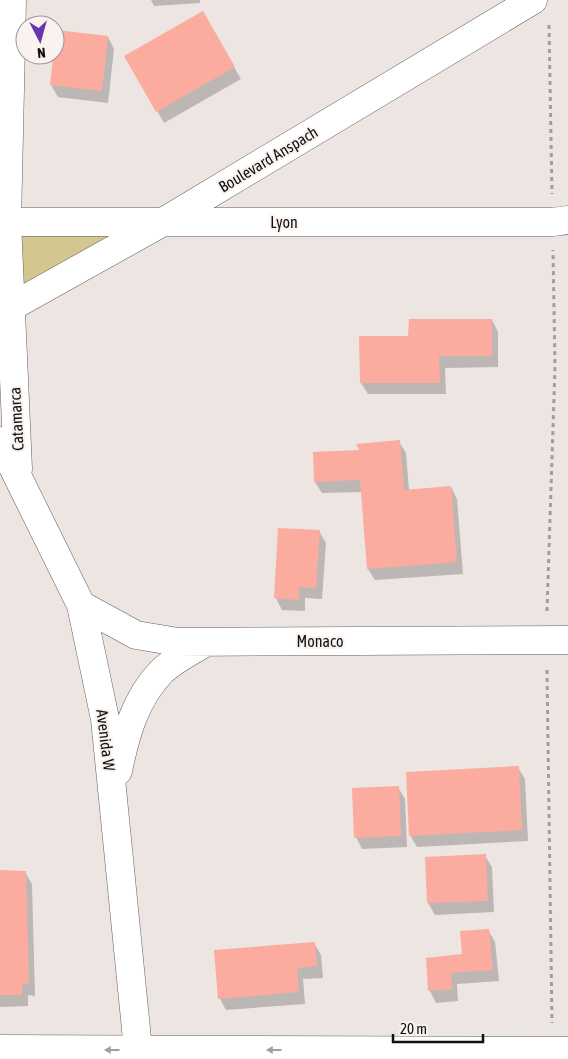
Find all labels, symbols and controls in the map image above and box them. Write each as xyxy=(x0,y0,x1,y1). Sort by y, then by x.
north arrow xyxy=(15,15,65,65)
text: N xyxy=(36,45,46,61)
street label: Boulevard Anspach xyxy=(215,122,321,197)
street label: Lyon xyxy=(270,213,298,232)
street label: Catamarca xyxy=(5,387,27,451)
street label: Monaco xyxy=(297,632,343,650)
street label: Avenida W xyxy=(93,708,119,772)
scale bar xyxy=(393,1012,483,1044)
text: 20 m xyxy=(400,1020,427,1037)
one-way arrow xyxy=(104,1046,120,1054)
one-way arrow xyxy=(266,1046,282,1054)

